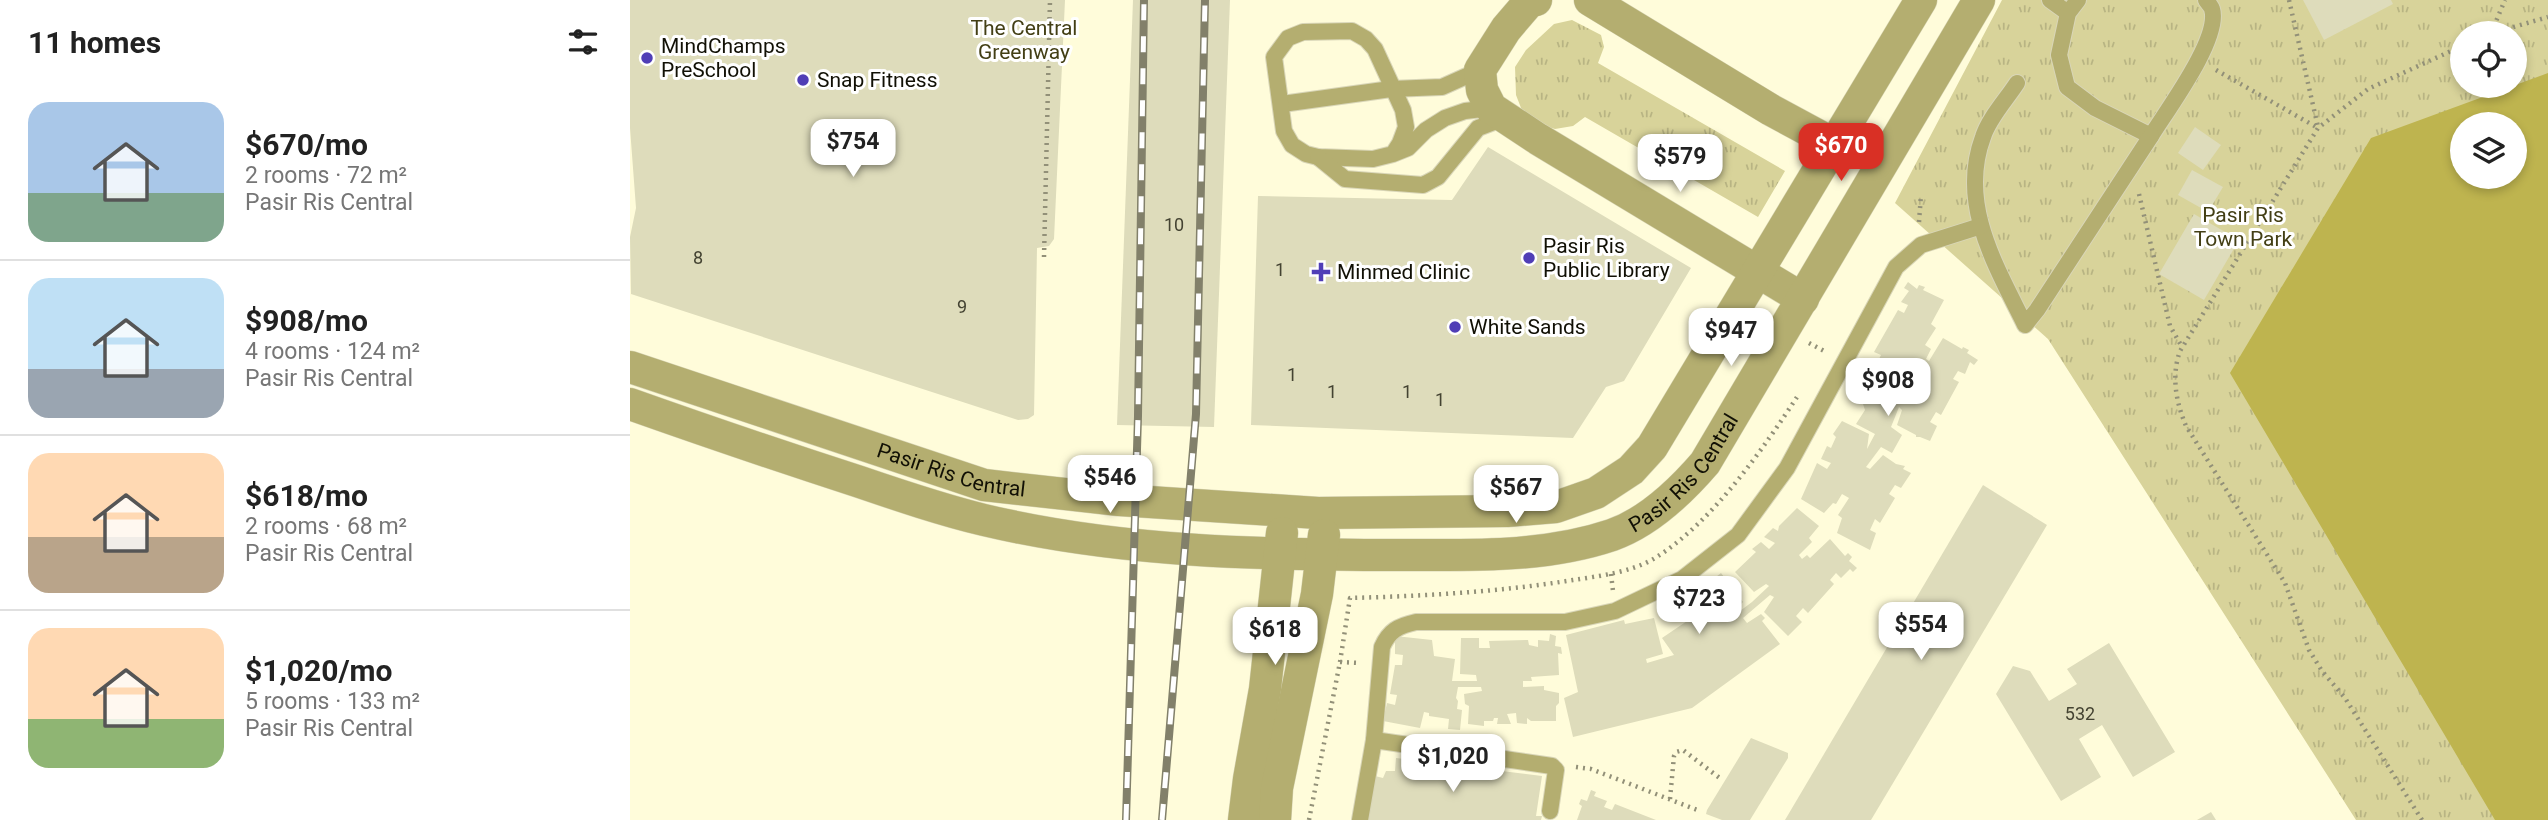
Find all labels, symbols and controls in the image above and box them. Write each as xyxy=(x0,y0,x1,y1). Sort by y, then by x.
park label: The Central Greenway xyxy=(971,16,1077,64)
map controls xyxy=(2450,21,2527,189)
button: locate xyxy=(2450,21,2527,98)
icon: filters xyxy=(564,23,602,61)
text: 11 homes xyxy=(28,25,161,60)
place label: MindChamps PreSchool xyxy=(661,34,786,82)
marker: MindChamps PreSchool xyxy=(639,50,655,66)
place label: Snap Fitness xyxy=(817,68,937,92)
marker: Snap Fitness xyxy=(795,72,811,88)
button: layers xyxy=(2450,112,2527,189)
pin: $754 xyxy=(812,120,894,179)
pin: $670 xyxy=(1800,124,1882,183)
text: $670/mo xyxy=(245,127,368,162)
text: $754 xyxy=(827,128,879,155)
icon: home xyxy=(84,130,168,214)
text: $670 xyxy=(1815,132,1867,159)
pin: $579 xyxy=(1639,134,1721,194)
text: $579 xyxy=(1654,143,1706,170)
text: 2 rooms · 72 m² xyxy=(245,162,407,189)
text: Pasir Ris Central xyxy=(245,189,413,216)
park label: Pasir Ris Town Park xyxy=(2194,203,2293,251)
house number: 10 xyxy=(1164,214,1184,235)
place label: Pasir Ris Public Library xyxy=(1543,234,1670,282)
house number: 8 xyxy=(693,247,703,268)
marker: Pasir Ris Public Library xyxy=(1521,250,1537,266)
house number: 1 xyxy=(1275,259,1285,280)
place label: Minmed Clinic xyxy=(1337,260,1470,284)
marker: Minmed Clinic xyxy=(1311,262,1331,282)
house number: 9 xyxy=(957,296,967,317)
text: $908/mo xyxy=(245,303,368,338)
icon: home xyxy=(84,306,168,390)
pin: $947 xyxy=(1690,308,1772,368)
place label: White Sands xyxy=(1469,315,1586,339)
text: $947 xyxy=(1705,317,1757,344)
marker: White Sands xyxy=(1447,319,1463,335)
text: 4 rooms · 124 m² xyxy=(245,338,420,365)
pin: $908 xyxy=(1847,358,1929,418)
house number: 1 xyxy=(1287,364,1297,385)
text: Pasir Ris Central xyxy=(245,365,413,392)
text: $908 xyxy=(1862,367,1914,394)
house number: 1 xyxy=(1327,381,1337,402)
house number: 1 xyxy=(1402,381,1412,402)
house number: 1 xyxy=(1435,389,1445,410)
street label: Pasir Ris Central xyxy=(1625,410,1743,537)
street label: Pasir Ris Central xyxy=(874,438,1027,502)
pin: $546 xyxy=(1069,456,1151,515)
text: $546 xyxy=(1084,464,1136,491)
pin: $567 xyxy=(1475,466,1557,525)
text: $567 xyxy=(1490,474,1542,501)
text: $618/mo xyxy=(245,478,368,513)
icon: home xyxy=(84,481,168,565)
text: 2 rooms · 68 m² xyxy=(245,513,407,540)
text: Pasir Ris Central xyxy=(245,540,413,567)
pin: $723 xyxy=(1658,576,1740,636)
text: $723 xyxy=(1673,585,1725,612)
pin: $554 xyxy=(1880,602,1962,662)
pin: $618 xyxy=(1234,608,1316,667)
text: $554 xyxy=(1895,611,1947,638)
text: $618 xyxy=(1249,616,1301,643)
text: $1,020/mo xyxy=(245,653,393,688)
icon: home xyxy=(84,656,168,740)
text: 5 rooms · 133 m² xyxy=(245,688,420,715)
house number: 532 xyxy=(2065,703,2095,724)
text: Pasir Ris Central xyxy=(245,715,413,742)
pin: $1,020 xyxy=(1396,734,1510,794)
text: $1,020 xyxy=(1417,743,1489,770)

